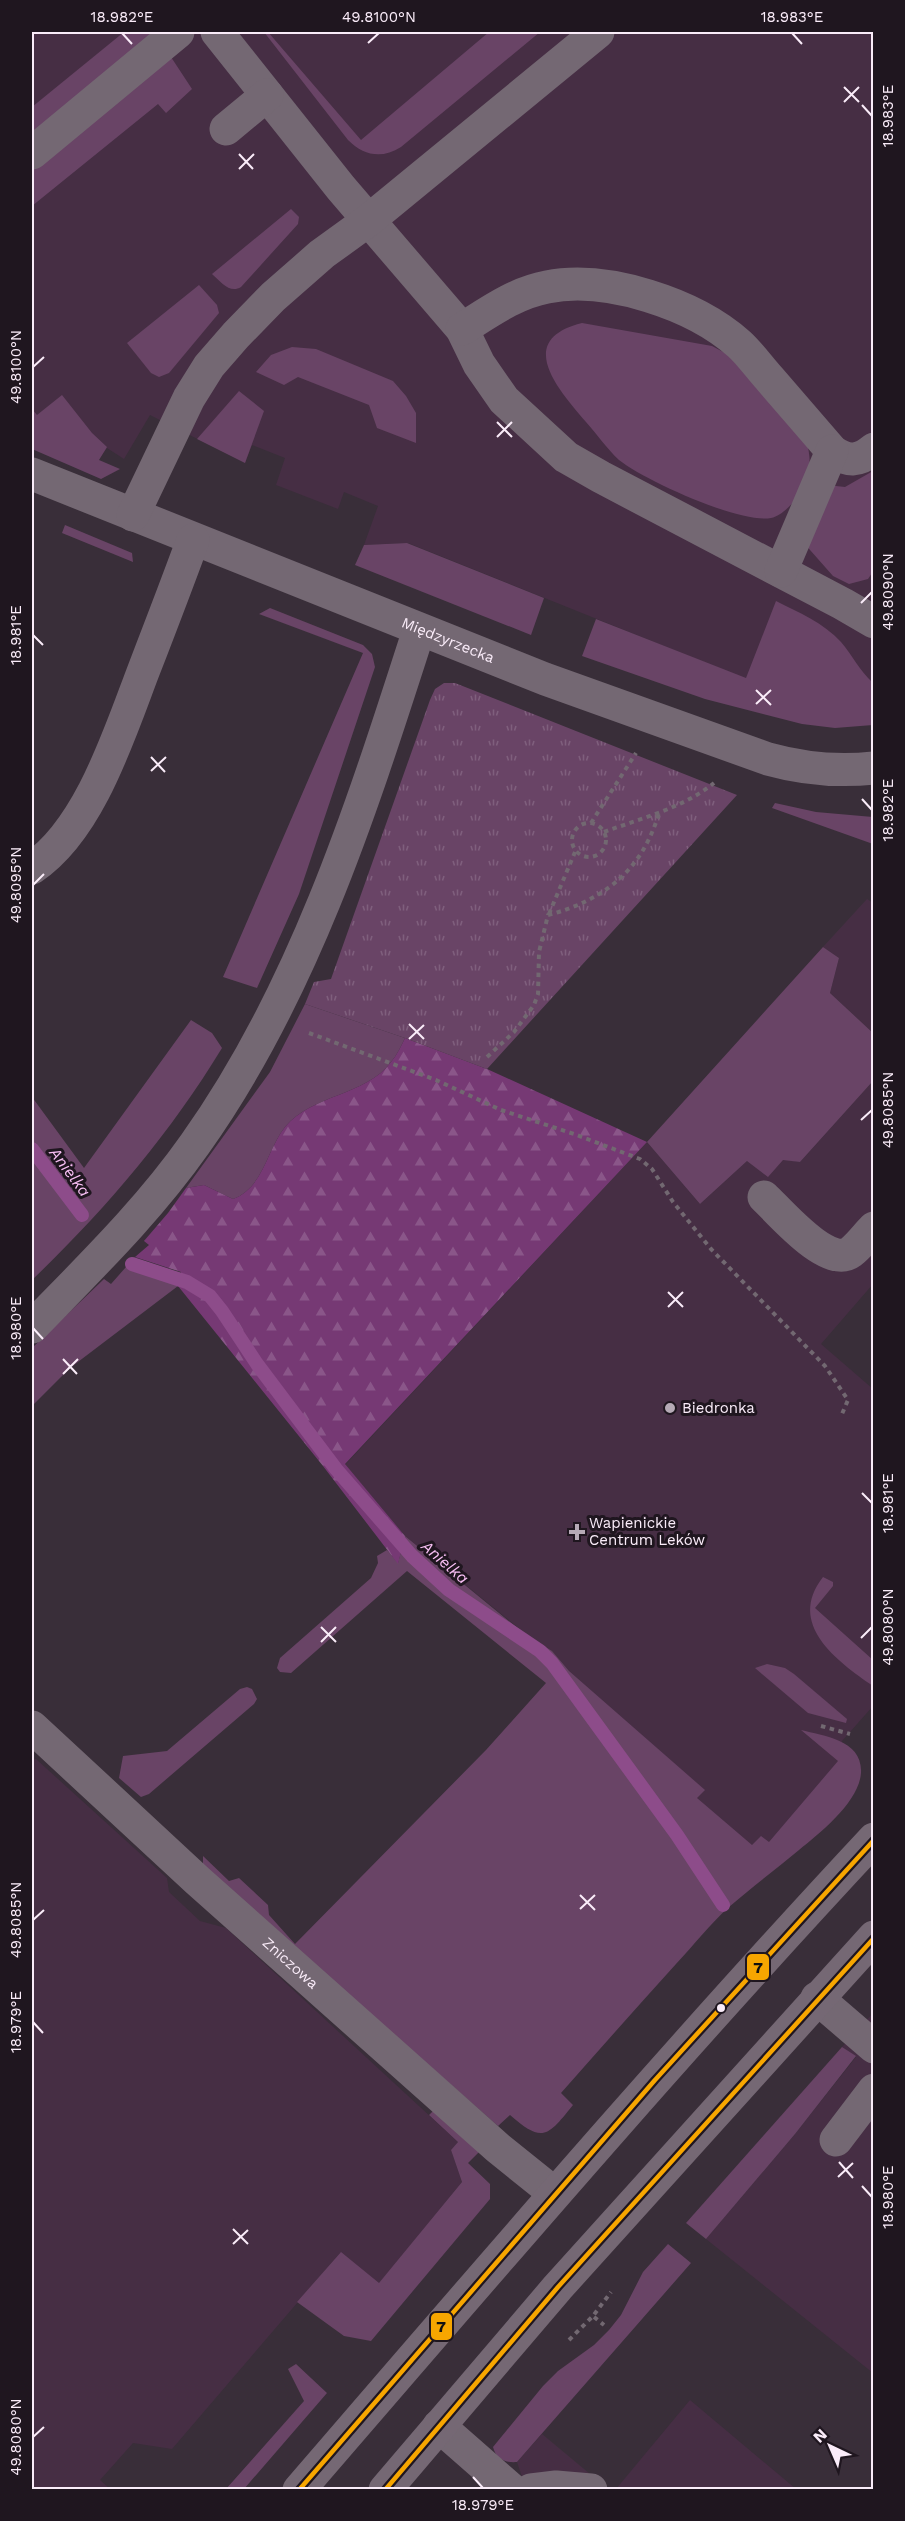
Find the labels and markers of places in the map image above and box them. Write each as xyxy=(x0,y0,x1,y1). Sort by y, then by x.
place label: Biedronka xyxy=(682,1399,755,1417)
marker: Biedronka xyxy=(663,1401,677,1415)
place label: Wapienickie Centrum Leków xyxy=(589,1514,706,1549)
marker: Wapienickie Centrum Leków xyxy=(570,1525,584,1539)
unlabelled marker xyxy=(715,2002,727,2014)

